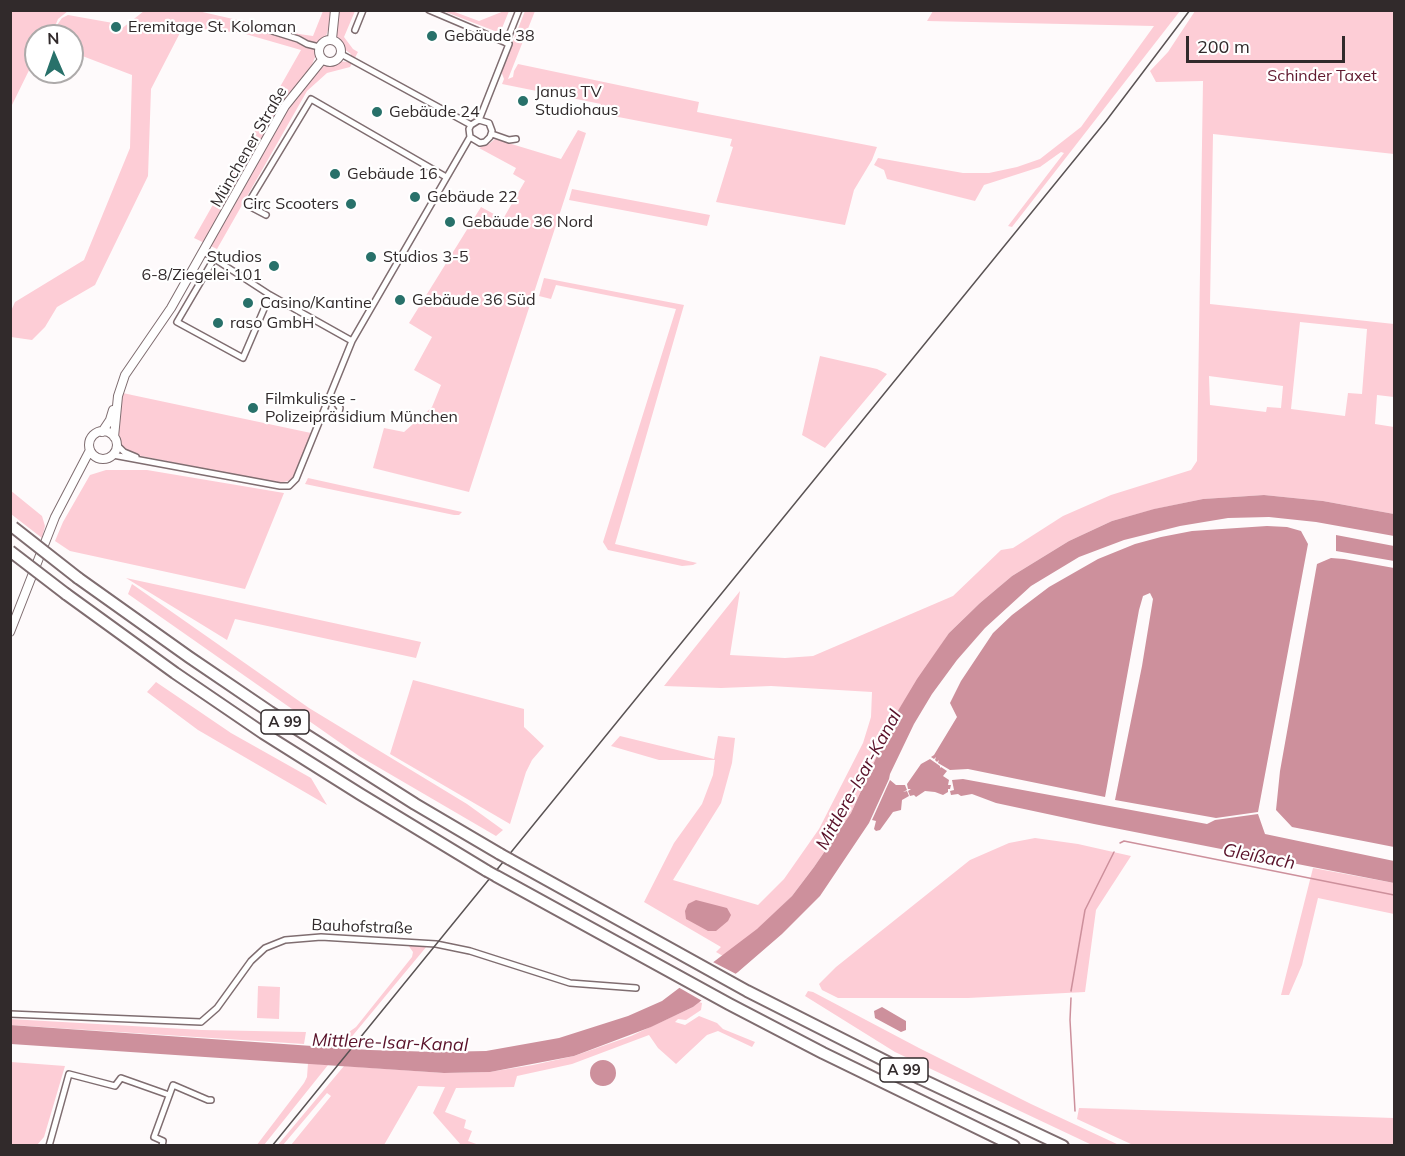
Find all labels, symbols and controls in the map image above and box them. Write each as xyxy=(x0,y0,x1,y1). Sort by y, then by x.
place label: Eremitage St. Koloman xyxy=(128,17,296,37)
marker: Eremitage St. Koloman xyxy=(109,20,123,34)
north arrow xyxy=(24,24,84,84)
scale bar xyxy=(1189,24,1348,62)
place label: Gebäude 38 xyxy=(444,26,535,46)
text: N xyxy=(47,28,60,48)
marker: Gebäude 38 xyxy=(425,29,439,43)
text: 200 m xyxy=(1197,35,1250,58)
park label: Schinder Taxet xyxy=(1267,66,1377,86)
place label: Janus TV Studiohaus xyxy=(535,82,618,120)
street label: Münchener Straße xyxy=(207,83,291,211)
marker: Janus TV Studiohaus xyxy=(516,94,530,108)
place label: Gebäude 24 xyxy=(389,102,480,122)
marker: Gebäude 24 xyxy=(370,105,384,119)
place label: Gebäude 16 xyxy=(347,164,438,184)
marker: Gebäude 16 xyxy=(328,167,342,181)
place label: Gebäude 22 xyxy=(427,187,518,207)
marker: Gebäude 22 xyxy=(408,190,422,204)
place label: Circ Scooters xyxy=(243,194,339,214)
marker: Circ Scooters xyxy=(344,197,358,211)
place label: Gebäude 36 Nord xyxy=(462,212,593,232)
marker: Gebäude 36 Nord xyxy=(443,215,457,229)
place label: Studios 6-8/Ziegelei 101 xyxy=(141,247,262,285)
place label: Studios 3-5 xyxy=(383,247,468,267)
marker: Studios 3-5 xyxy=(364,250,378,264)
marker: Studios 6-8/Ziegelei 101 xyxy=(267,259,281,273)
place label: Gebäude 36 Süd xyxy=(412,290,535,310)
place label: Casino/Kantine xyxy=(260,293,372,313)
marker: Gebäude 36 Süd xyxy=(393,293,407,307)
marker: Casino/Kantine xyxy=(241,296,255,310)
place label: raso GmbH xyxy=(230,313,314,333)
marker: raso GmbH xyxy=(211,316,225,330)
place label: Filmkulisse - Polizeipräsidium München xyxy=(265,389,458,427)
marker: Filmkulisse - Polizeipräsidium München xyxy=(246,401,260,415)
water label: Mittlere-Isar-Kanal xyxy=(812,706,906,854)
road number: A 99 xyxy=(261,710,309,734)
water label: Gleißach xyxy=(1221,839,1297,875)
street label: Bauhofstraße xyxy=(311,916,413,938)
water label: Mittlere-Isar-Kanal xyxy=(311,1029,469,1057)
road number: A 99 xyxy=(880,1058,928,1082)

